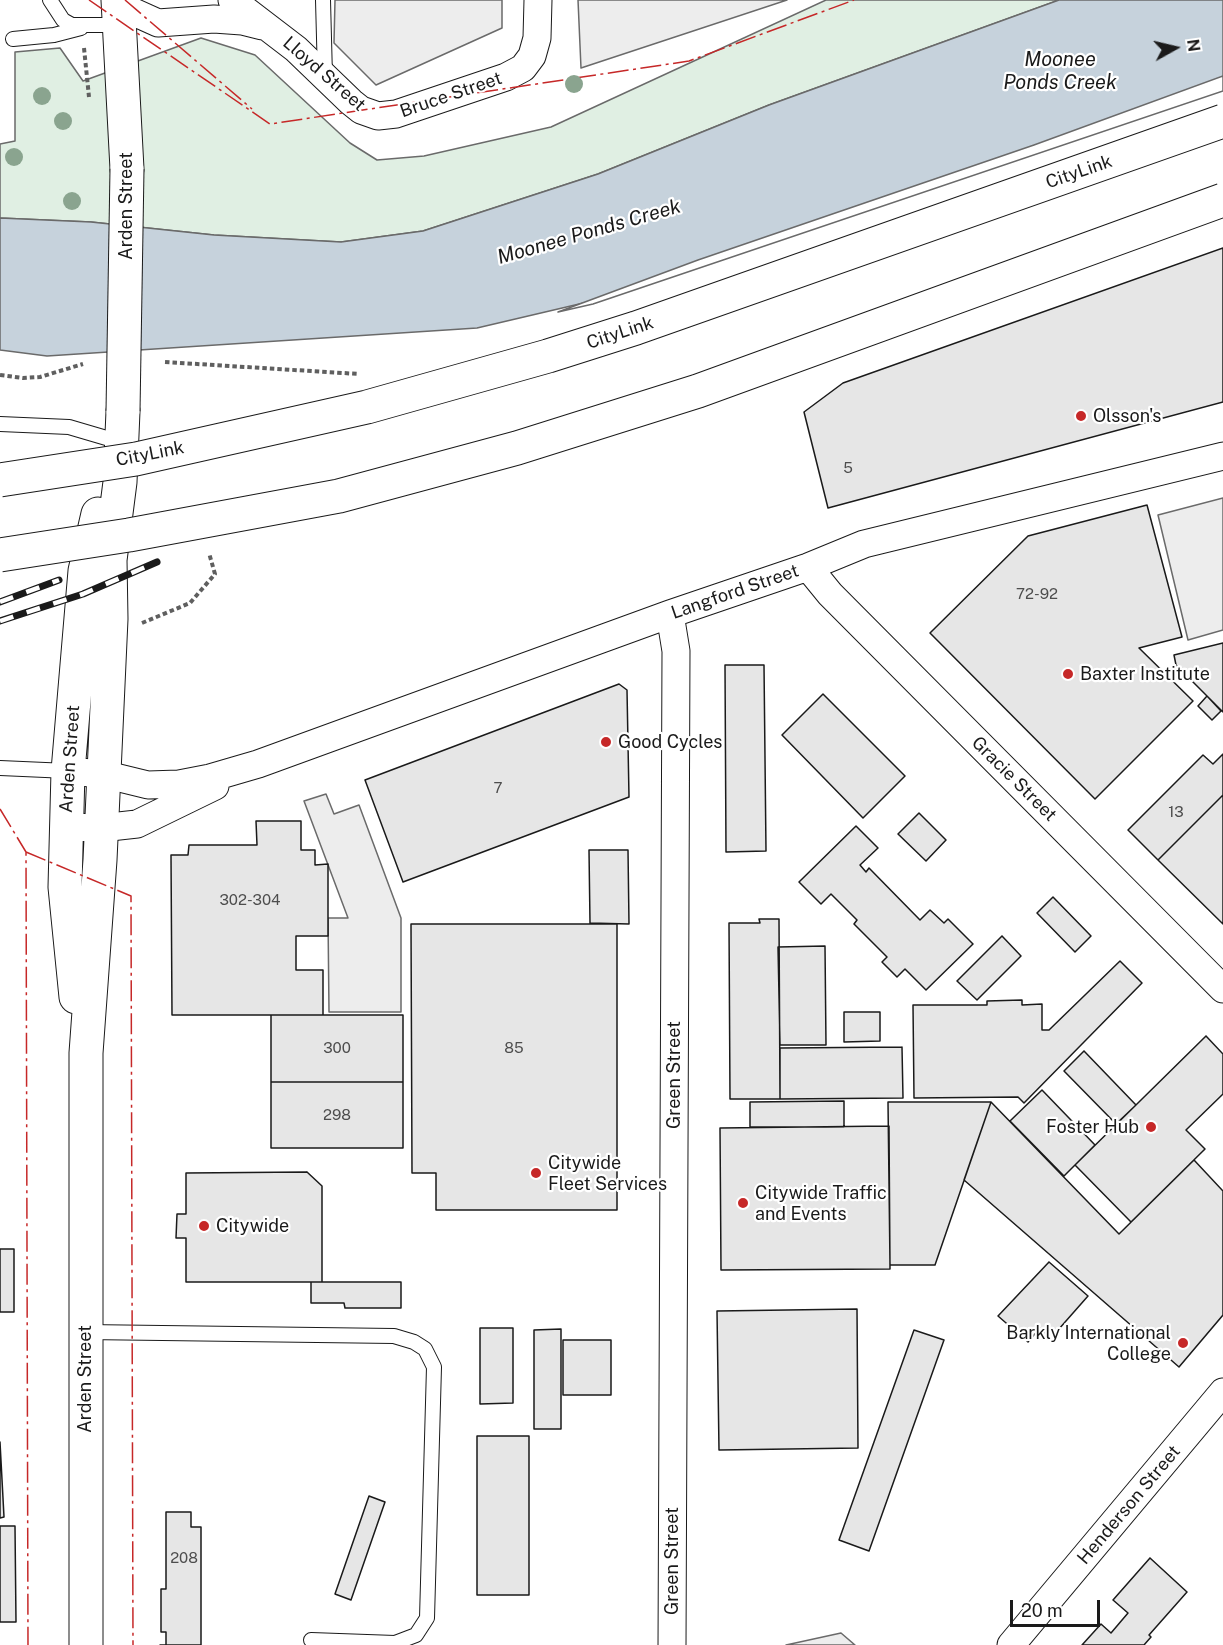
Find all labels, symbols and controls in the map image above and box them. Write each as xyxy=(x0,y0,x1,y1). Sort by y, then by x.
north arrow xyxy=(1145,18,1205,78)
street label: Lloyd Street xyxy=(278,32,370,116)
text: N xyxy=(1183,38,1204,53)
water label: Moonee Ponds Creek xyxy=(1003,48,1117,95)
street label: Bruce Street xyxy=(397,67,505,123)
street label: CityLink xyxy=(1043,151,1115,193)
street label: Arden Street xyxy=(115,152,137,260)
water label: Moonee Ponds Creek xyxy=(494,194,684,270)
street label: CityLink xyxy=(584,312,656,354)
place label: Olsson's xyxy=(1093,405,1161,427)
marker: Olsson's xyxy=(1074,409,1088,423)
street label: CityLink xyxy=(114,437,186,471)
house number: 5 xyxy=(843,459,853,477)
street label: Langford Street xyxy=(668,560,802,624)
house number: 72-92 xyxy=(1016,585,1058,603)
place label: Baxter Institute xyxy=(1080,663,1210,685)
marker: Baxter Institute xyxy=(1061,667,1075,681)
street label: Arden Street xyxy=(55,704,85,814)
place label: Good Cycles xyxy=(618,731,722,753)
street label: Gracie Street xyxy=(967,732,1061,826)
marker: Good Cycles xyxy=(599,735,613,749)
house number: 7 xyxy=(493,779,503,797)
house number: 13 xyxy=(1168,803,1184,821)
house number: 302-304 xyxy=(219,891,281,909)
street label: Green Street xyxy=(663,1021,685,1129)
house number: 300 xyxy=(323,1039,351,1057)
house number: 85 xyxy=(504,1039,524,1057)
house number: 298 xyxy=(323,1106,351,1124)
place label: Foster Hub xyxy=(1046,1116,1139,1138)
marker: Foster Hub xyxy=(1144,1120,1158,1134)
place label: Citywide Fleet Services xyxy=(548,1152,667,1194)
marker: Citywide Fleet Services xyxy=(529,1166,543,1180)
place label: Citywide Traffic and Events xyxy=(755,1182,887,1224)
marker: Citywide Traffic and Events xyxy=(736,1196,750,1210)
place label: Citywide xyxy=(216,1215,289,1237)
marker: Citywide xyxy=(197,1219,211,1233)
place label: Barkly International College xyxy=(1006,1322,1171,1364)
street label: Arden Street xyxy=(74,1325,96,1433)
marker: Barkly International College xyxy=(1176,1336,1190,1350)
street label: Henderson Street xyxy=(1073,1441,1185,1569)
street label: Green Street xyxy=(661,1507,683,1615)
house number: 208 xyxy=(170,1549,198,1567)
scale bar xyxy=(1013,1588,1103,1626)
text: 20 m xyxy=(1021,1600,1063,1621)

